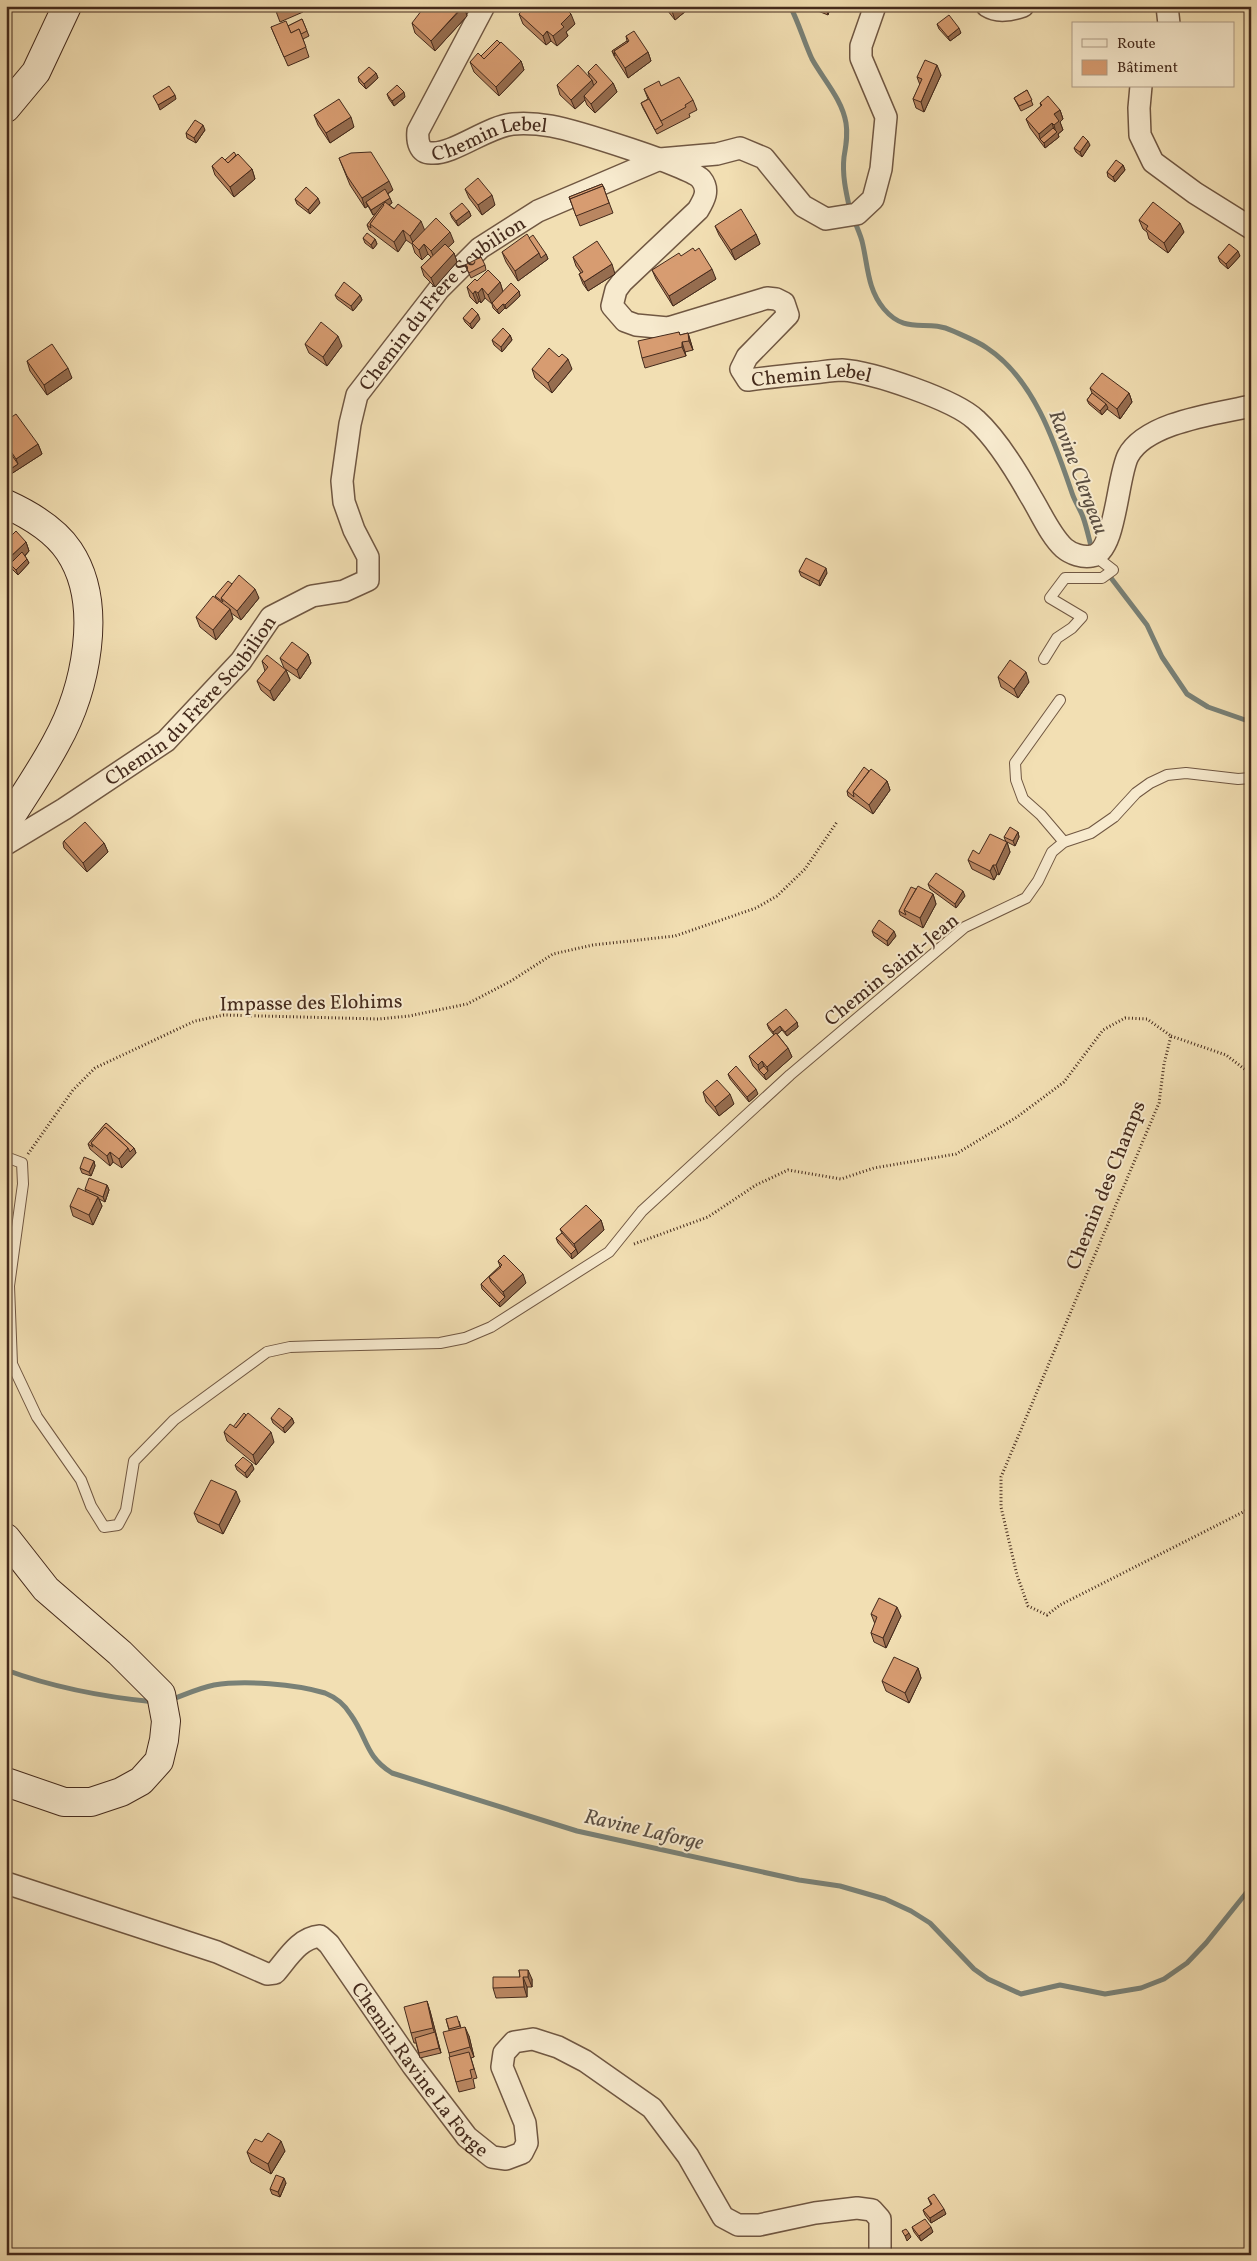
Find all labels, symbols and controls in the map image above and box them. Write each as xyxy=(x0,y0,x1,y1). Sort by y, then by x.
legend xyxy=(1072,22,1234,88)
text: Route xyxy=(1117,34,1156,55)
text: Bâtiment xyxy=(1117,58,1178,79)
street label: Chemin Lebel xyxy=(430,112,549,170)
street label: Chemin du Frère Scubilion xyxy=(353,210,532,397)
street label: Chemin Lebel xyxy=(750,358,874,395)
water label: Ravine Clergeau xyxy=(1041,406,1115,539)
street label: Chemin du Frère Scubilion xyxy=(100,610,284,794)
street label: Chemin Saint-Jean xyxy=(819,907,966,1034)
street label: Impasse des Elohims xyxy=(219,988,403,1020)
street label: Chemin des Champs xyxy=(1060,1097,1154,1274)
water label: Ravine Laforge xyxy=(581,1803,706,1858)
street label: Chemin Ravine La Forge xyxy=(343,1977,494,2165)

